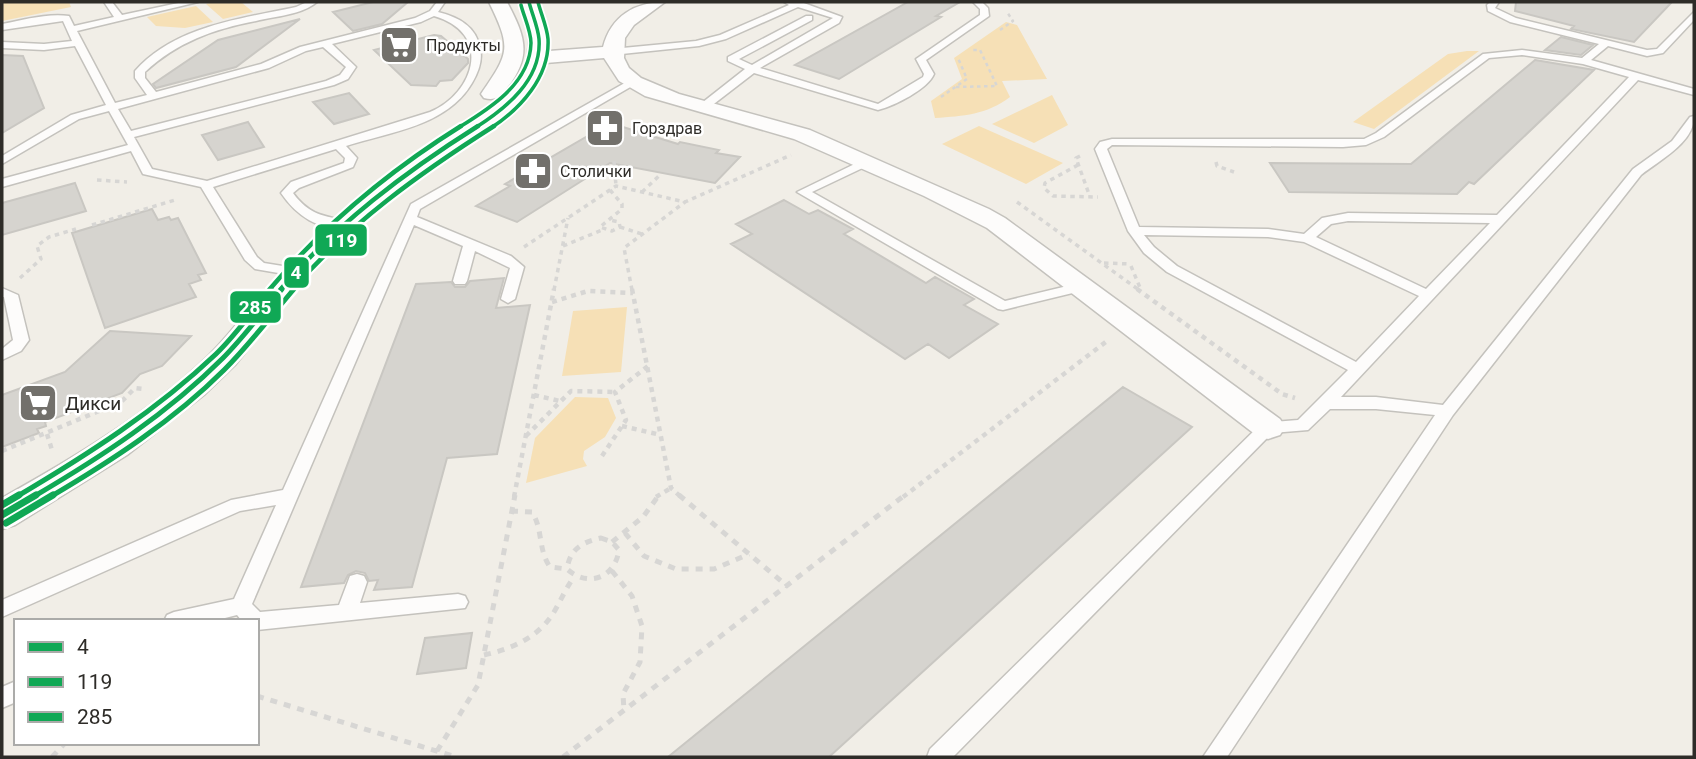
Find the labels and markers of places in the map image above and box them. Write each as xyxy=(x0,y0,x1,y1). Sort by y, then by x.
supermarket icon: Продукты xyxy=(378,24,420,66)
place label: Продукты xyxy=(426,36,501,55)
pharmacy icon: Горздрав xyxy=(584,107,626,149)
place label: Горздрав xyxy=(632,119,702,138)
pharmacy icon: Столички xyxy=(512,150,554,192)
place label: Столички xyxy=(560,162,632,181)
supermarket icon: Дикси xyxy=(17,382,59,424)
place label: Дикси xyxy=(65,392,121,415)

